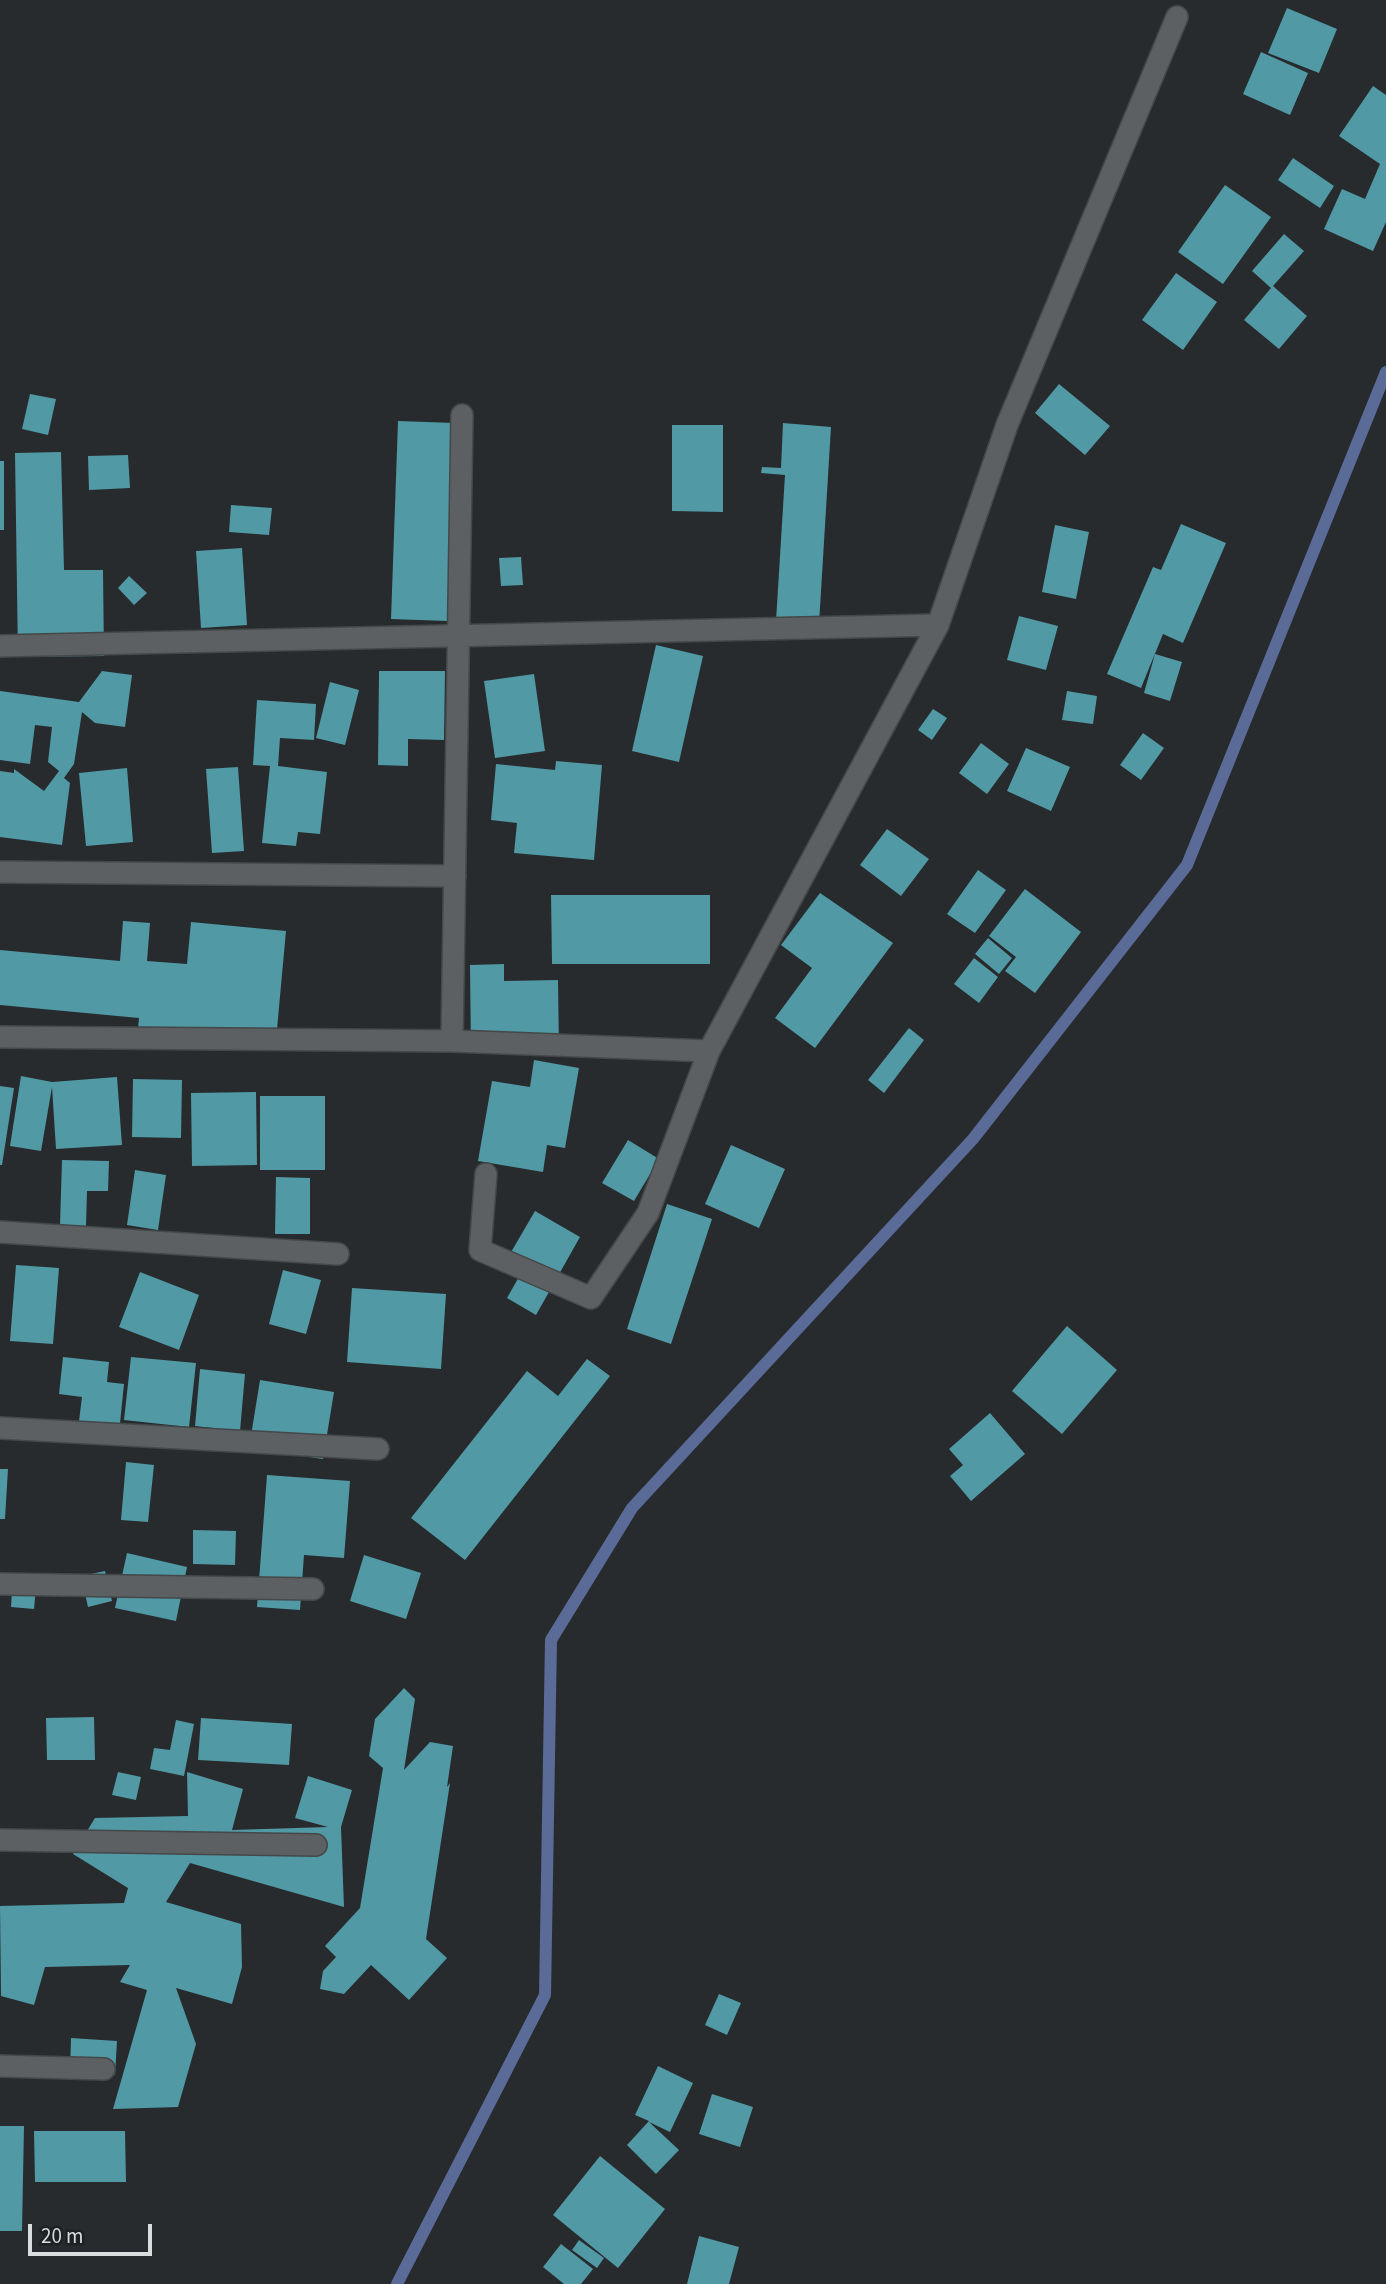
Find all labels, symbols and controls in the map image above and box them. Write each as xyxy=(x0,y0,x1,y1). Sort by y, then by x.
scale bar xyxy=(32,2210,156,2254)
text: 20 m xyxy=(41,2221,83,2251)

